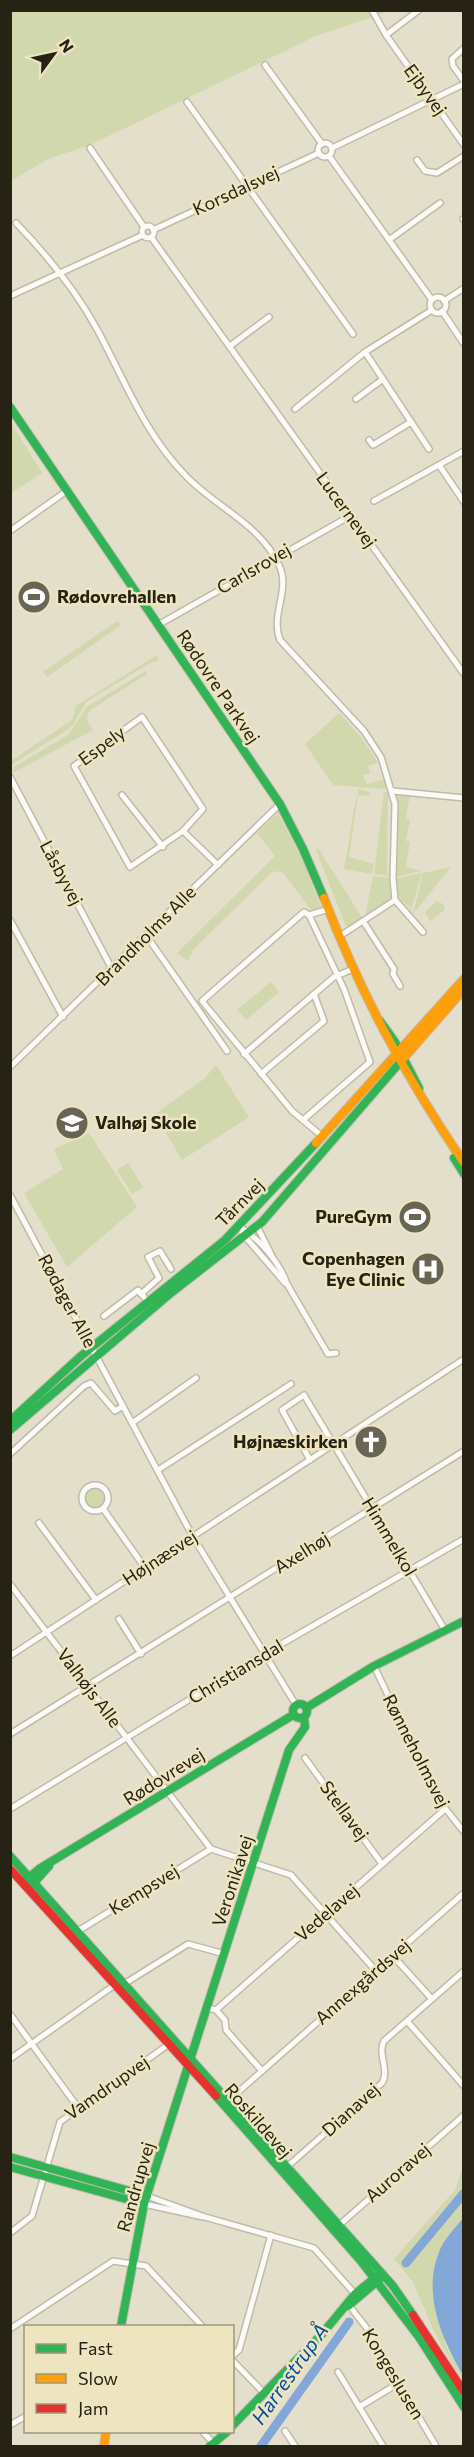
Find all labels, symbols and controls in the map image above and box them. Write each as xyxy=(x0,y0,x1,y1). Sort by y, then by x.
north arrow xyxy=(24,24,84,84)
text: N xyxy=(56,35,78,56)
street label: Ejbyvej xyxy=(400,59,452,119)
street label: Korsdalsvej xyxy=(189,161,282,220)
street label: Lucernevej xyxy=(312,467,382,552)
street label: Carlsrovej xyxy=(212,538,295,598)
sports icon: Rødovrehallen xyxy=(16,579,52,615)
place label: Rødovrehallen xyxy=(57,585,176,607)
street label: Rødovre Parkvej xyxy=(173,625,265,748)
street label: Espely xyxy=(74,721,129,770)
street label: Låsbyvej xyxy=(36,836,88,909)
street label: Brandholms Alle xyxy=(91,881,200,990)
school or university icon: Valhøj Skole xyxy=(54,1105,90,1141)
place label: Valhøj Skole xyxy=(95,1111,197,1133)
street label: Tårnvej xyxy=(210,1173,268,1231)
sports icon: PureGym xyxy=(397,1199,433,1235)
place label: PureGym xyxy=(315,1205,392,1227)
place label: Copenhagen Eye Clinic xyxy=(302,1247,405,1290)
street label: Rødager Alle xyxy=(34,1250,102,1351)
hospital icon: Copenhagen Eye Clinic xyxy=(410,1251,446,1287)
church icon: Højnæskirken xyxy=(353,1424,389,1460)
place label: Højnæskirken xyxy=(233,1430,348,1452)
street label: Himmelkol xyxy=(358,1493,422,1580)
street label: Højnæsvej xyxy=(118,1525,201,1589)
street label: Axelhøj xyxy=(270,1527,333,1578)
street label: Christiansdal xyxy=(184,1634,287,1708)
street label: Valhøjs Alle xyxy=(53,1643,127,1731)
street label: Rønneholmsvej xyxy=(379,1690,455,1811)
street label: Rødovrevej xyxy=(119,1743,208,1810)
street label: Stellavej xyxy=(316,1776,374,1845)
street label: Veronikavej xyxy=(207,1832,257,1929)
street label: Kempsvej xyxy=(105,1859,182,1919)
street label: Vedelavej xyxy=(290,1879,363,1946)
street label: Annexgårdsvej xyxy=(310,1934,415,2029)
street label: Vamdrupvej xyxy=(60,2050,153,2124)
street label: Roskildevej xyxy=(220,2078,297,2162)
street label: Dianavej xyxy=(317,2078,384,2141)
street label: Auroravej xyxy=(360,2138,434,2207)
street label: Randrupvej xyxy=(112,2139,158,2234)
water label: Harrestrup Å xyxy=(246,2318,333,2428)
street label: Kongeslusen xyxy=(358,2324,430,2423)
legend xyxy=(24,2325,234,2433)
text: Fast xyxy=(78,2337,113,2359)
text: Slow xyxy=(78,2367,118,2389)
text: Jam xyxy=(78,2397,108,2419)

